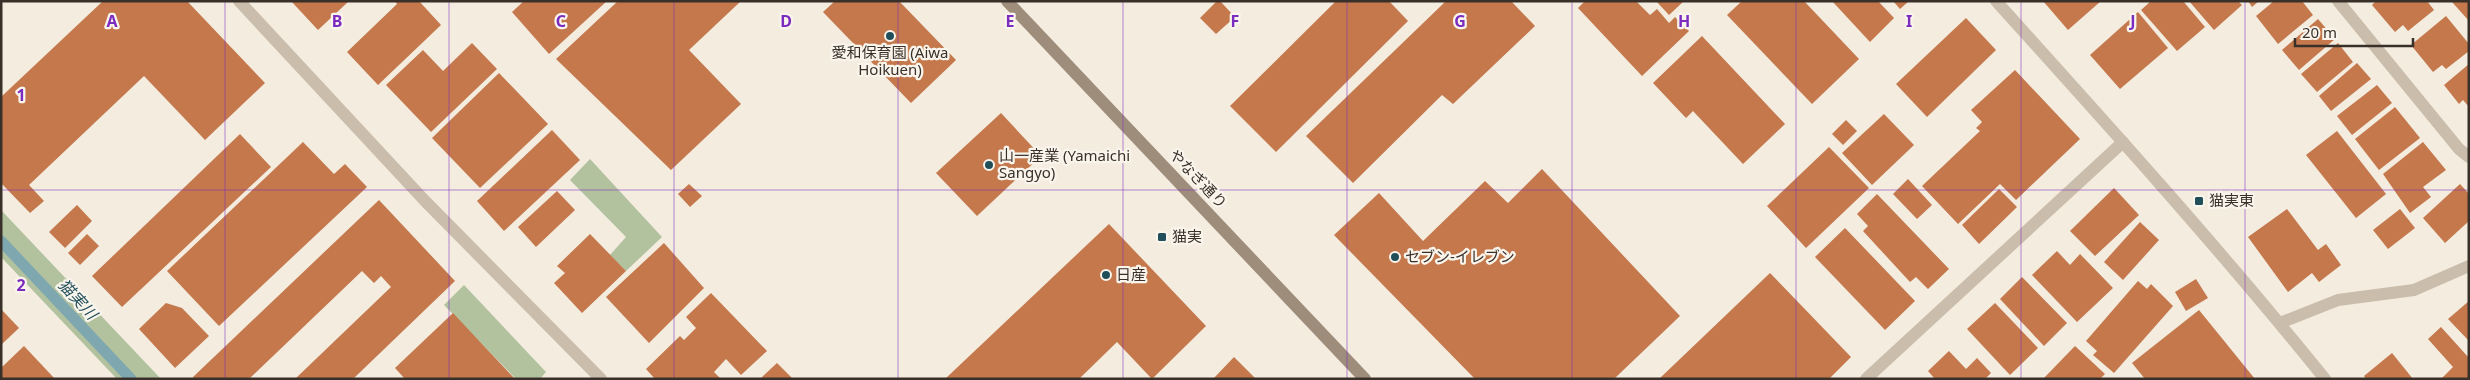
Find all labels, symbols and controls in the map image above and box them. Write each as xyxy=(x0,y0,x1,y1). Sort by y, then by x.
text: A xyxy=(106,10,118,32)
text: B xyxy=(332,10,342,32)
text: C xyxy=(556,10,566,32)
text: D xyxy=(780,10,792,32)
text: E xyxy=(1006,10,1015,32)
text: F xyxy=(1231,10,1239,32)
text: G xyxy=(1454,10,1466,32)
text: H xyxy=(1678,10,1690,32)
text: I xyxy=(1906,10,1912,32)
text: J xyxy=(2128,10,2136,32)
scale bar xyxy=(2295,15,2412,47)
text: 20 m xyxy=(2302,22,2337,42)
marker: 愛和保育園 (Aiwa Hoikuen) xyxy=(884,30,896,42)
place label: 愛和保育園 (Aiwa Hoikuen) xyxy=(831,42,949,79)
text: 1 xyxy=(16,84,26,106)
street label: やなぎ通り xyxy=(1165,144,1232,212)
place label: 山一産業 (Yamaichi Sangyo) xyxy=(999,145,1130,182)
marker: 山一産業 (Yamaichi Sangyo) xyxy=(983,159,995,171)
place label: 猫実東 xyxy=(2209,190,2254,210)
marker: 猫実東 xyxy=(2193,195,2205,207)
place label: 猫実 xyxy=(1172,226,1202,246)
marker: 猫実 xyxy=(1156,231,1168,243)
place label: セブン-イレブン xyxy=(1405,246,1515,266)
marker: セブン-イレブン xyxy=(1389,251,1401,263)
place label: 日産 xyxy=(1116,264,1146,284)
marker: 日産 xyxy=(1100,269,1112,281)
text: 2 xyxy=(16,274,26,296)
water label: 猫実川 xyxy=(54,274,104,326)

